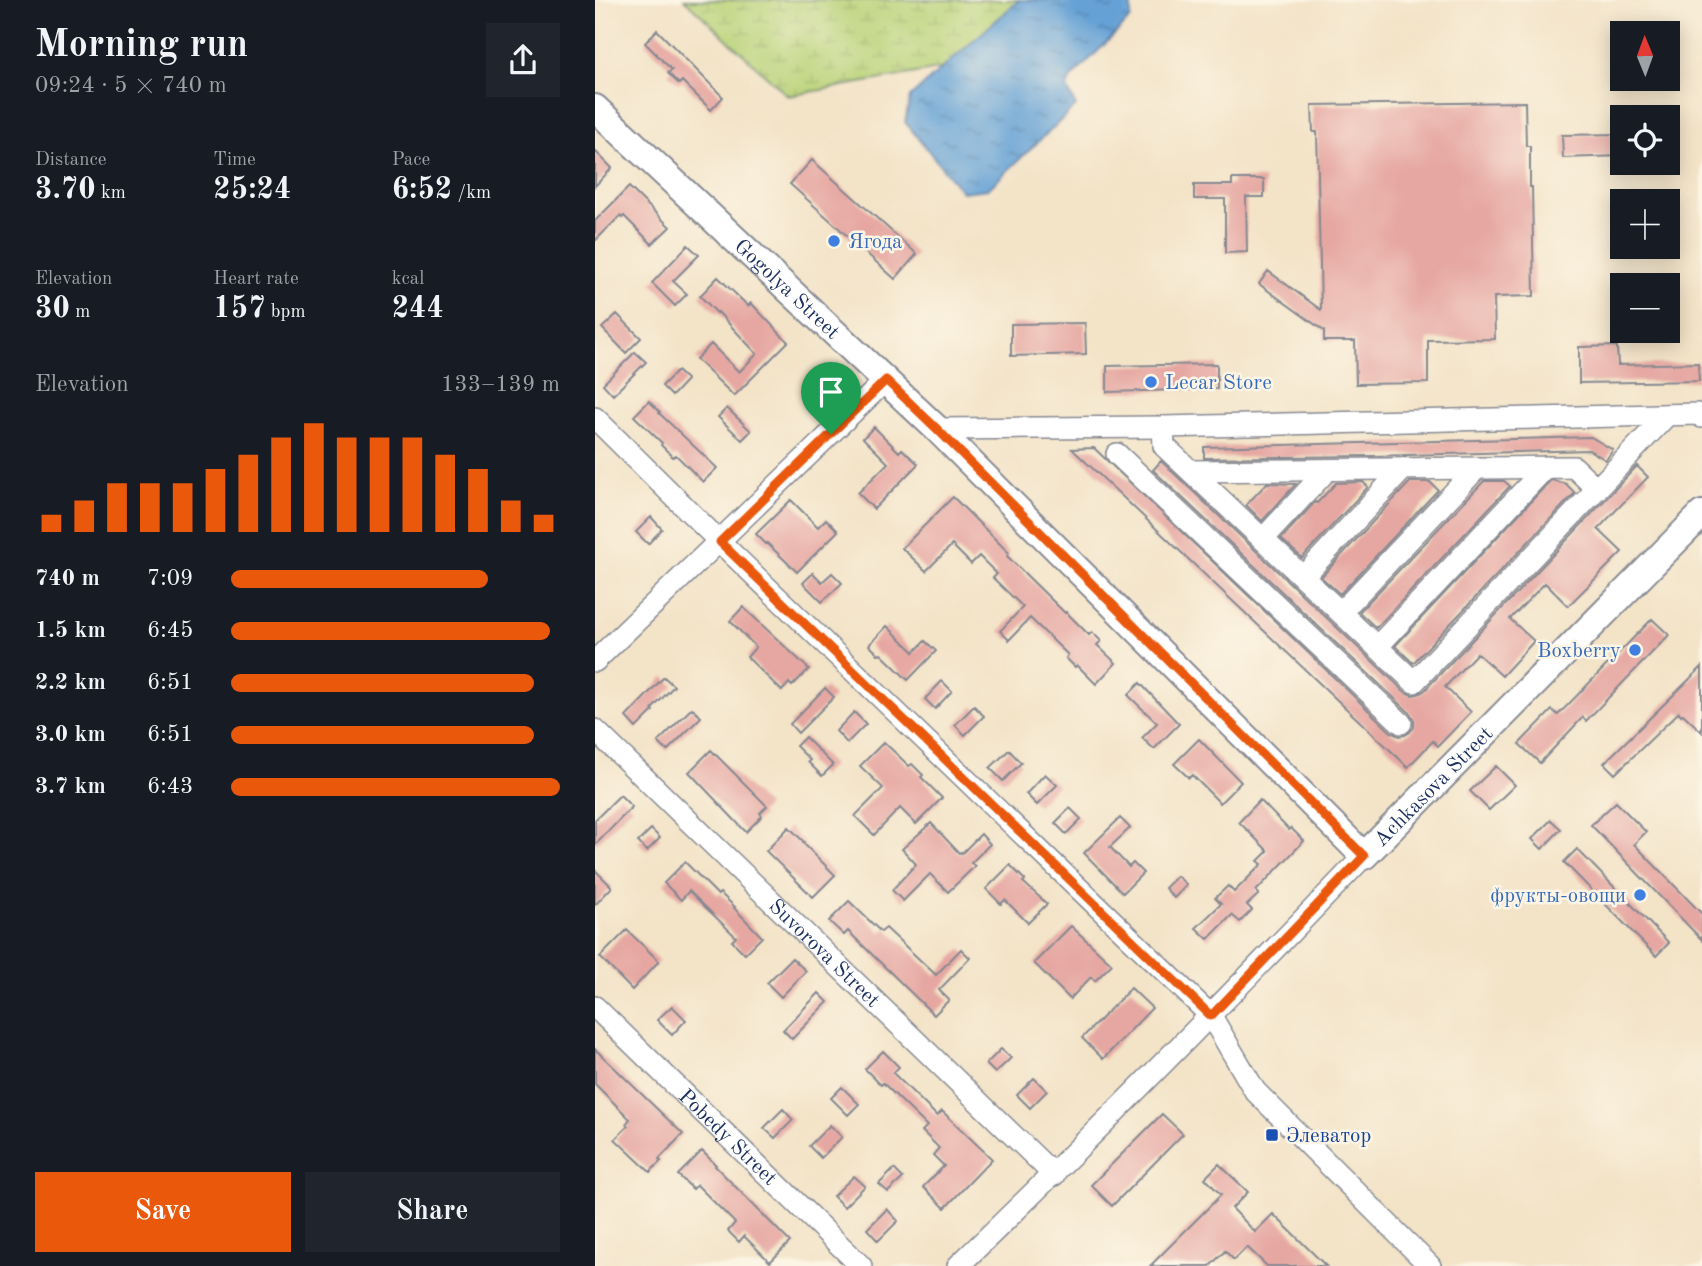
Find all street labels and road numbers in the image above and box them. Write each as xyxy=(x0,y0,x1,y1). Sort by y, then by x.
street label: Gogolya Street xyxy=(730,236,843,344)
street label: Achkasova Street xyxy=(1371,723,1497,851)
street label: Suvorova Street xyxy=(764,896,883,1012)
street label: Pobedy Street xyxy=(674,1086,780,1190)

